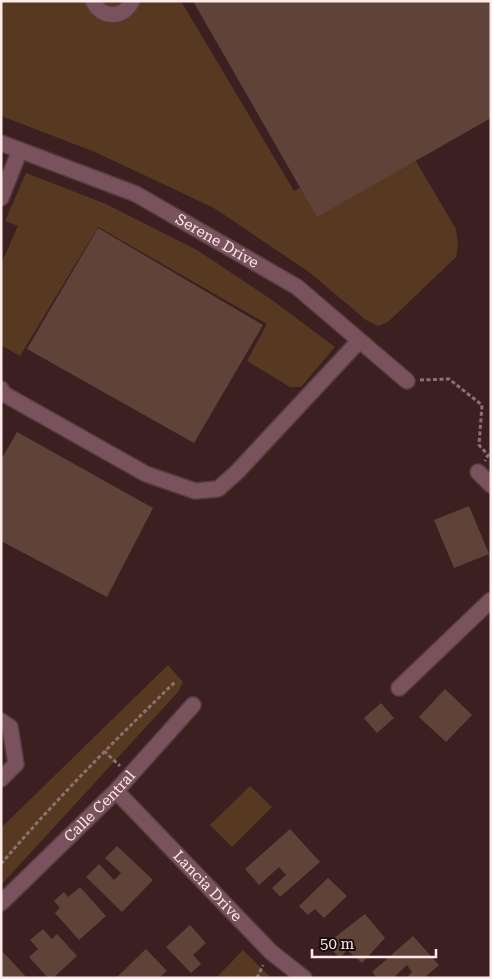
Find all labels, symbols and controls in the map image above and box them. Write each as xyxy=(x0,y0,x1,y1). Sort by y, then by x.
street label: Serene Drive xyxy=(172,210,262,272)
street label: Calle Central xyxy=(60,767,139,846)
street label: Lancia Drive xyxy=(169,847,246,925)
scale bar xyxy=(312,926,436,958)
text: 50 m xyxy=(320,935,355,953)

